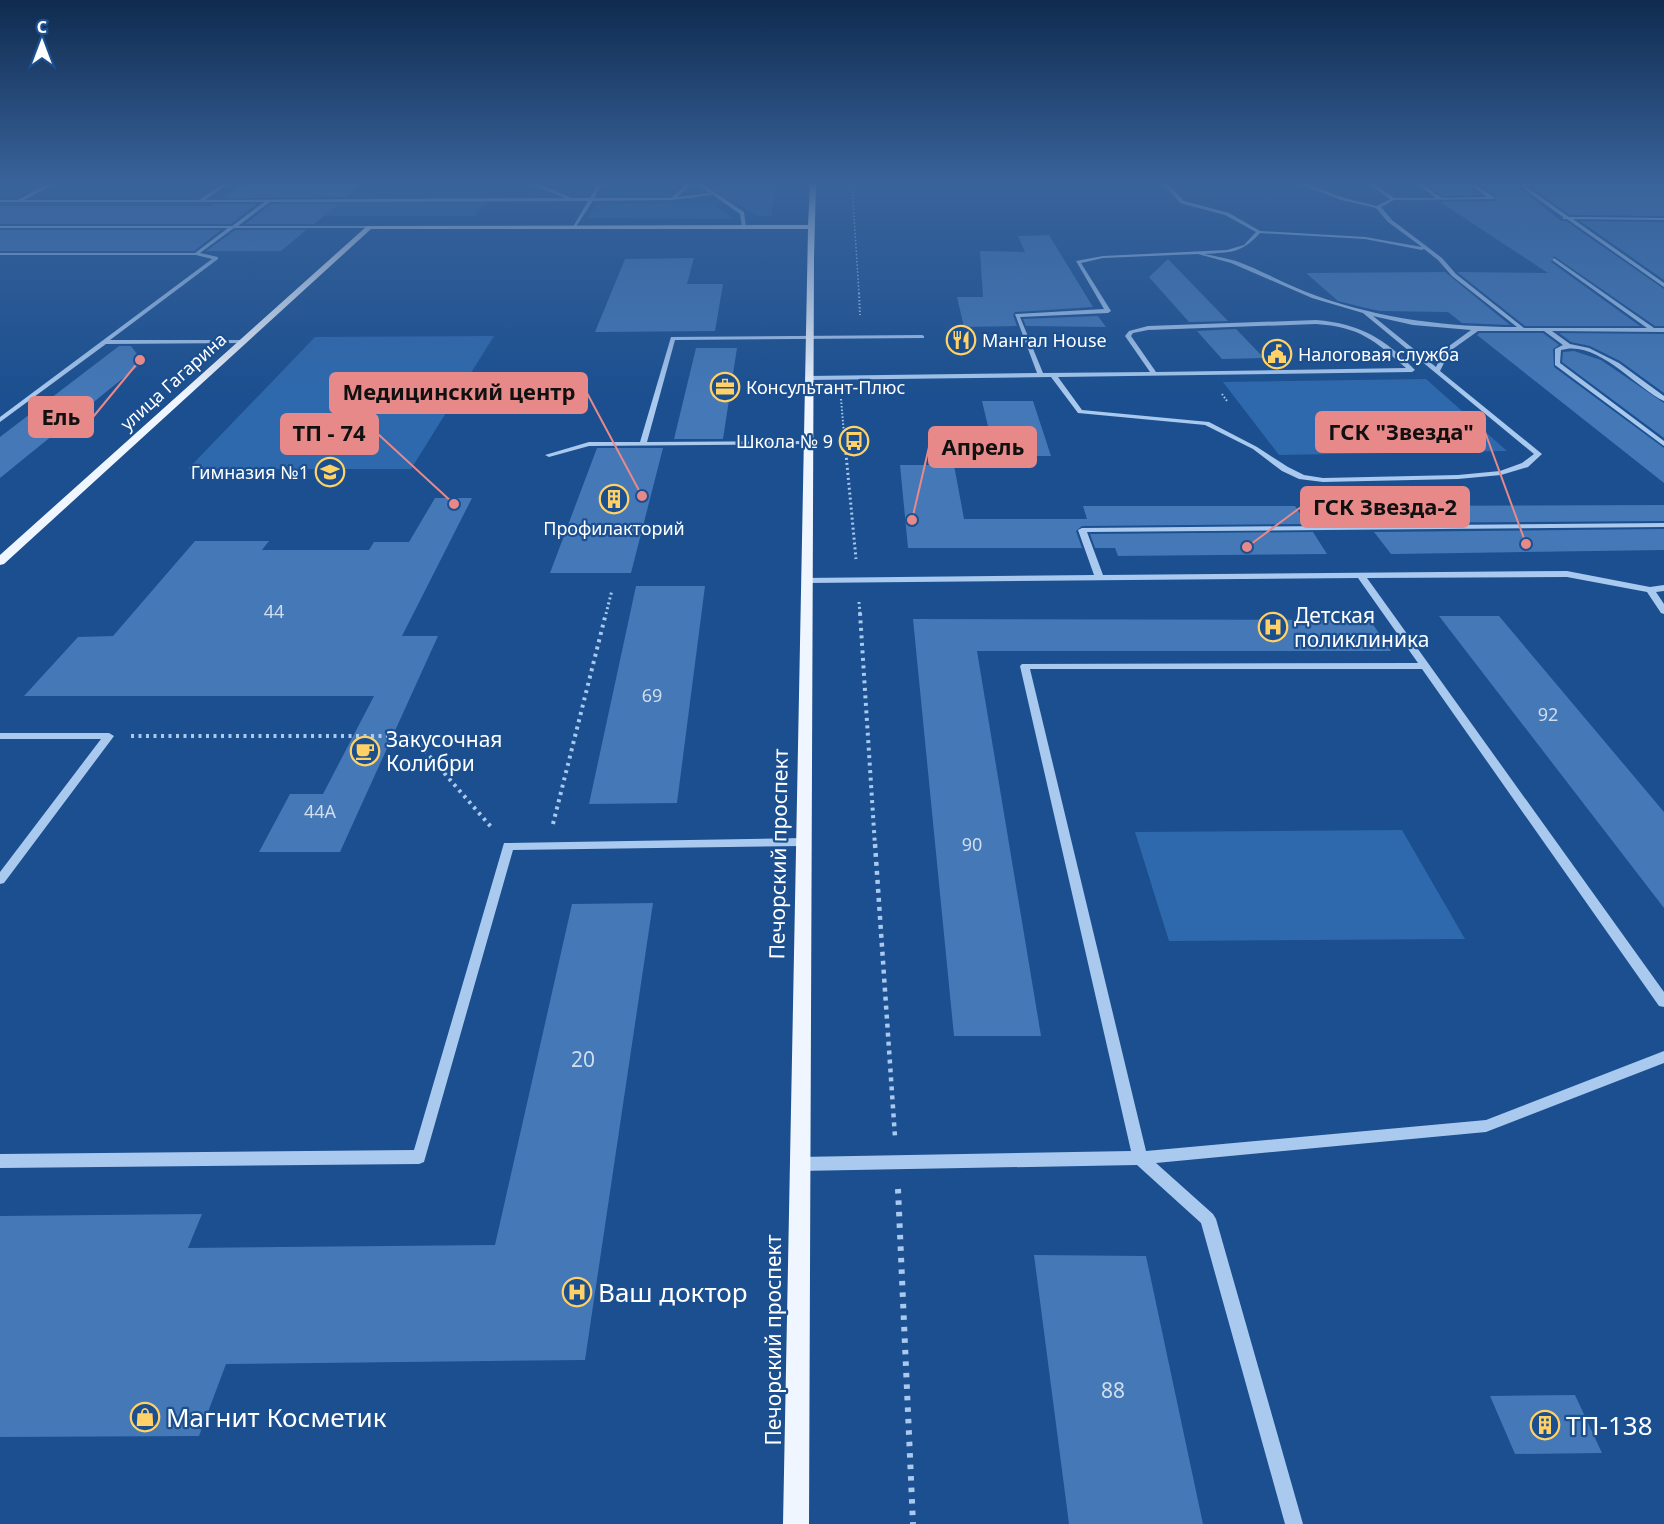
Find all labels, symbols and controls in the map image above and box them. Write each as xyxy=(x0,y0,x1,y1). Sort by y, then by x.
north arrow xyxy=(12,12,72,72)
text: С xyxy=(37,16,47,38)
restaurant icon: Мангал House xyxy=(945,324,977,356)
street label: улица Гагарина xyxy=(115,327,231,435)
place label: Мангал House xyxy=(982,328,1107,352)
public building icon: Налоговая служба xyxy=(1261,338,1293,370)
place label: Налоговая служба xyxy=(1298,342,1459,366)
office icon: Консультант-Плюс xyxy=(709,371,741,403)
callout: Медицинский центр xyxy=(330,373,587,413)
place label: Консультант-Плюс xyxy=(746,375,905,399)
text: Медицинский центр xyxy=(343,376,575,406)
callout: Ель xyxy=(29,397,93,437)
text: Ель xyxy=(41,401,81,431)
callout: ГСК "Звезда" xyxy=(1316,412,1485,452)
callout: ТП - 74 xyxy=(281,414,378,454)
text: ГСК "Звезда" xyxy=(1328,416,1474,446)
text: ТП - 74 xyxy=(292,417,366,447)
bus stop icon: Школа № 9 xyxy=(838,425,870,457)
callout: Апрель xyxy=(929,427,1036,467)
place label: Школа № 9 xyxy=(736,429,833,453)
text: Апрель xyxy=(941,431,1025,461)
school or university icon: Гимназия №1 xyxy=(314,456,346,488)
place label: Гимназия №1 xyxy=(191,460,309,484)
building icon: Профилакторий xyxy=(598,483,630,515)
callout: ГСК Звезда-2 xyxy=(1301,487,1469,527)
text: ГСК Звезда-2 xyxy=(1313,491,1457,521)
place label: Профилакторий xyxy=(543,516,685,540)
house number: 44 xyxy=(264,599,284,623)
place label: Детская поликлиника xyxy=(1294,601,1429,653)
hospital icon: Детская поликлиника xyxy=(1257,611,1289,643)
house number: 69 xyxy=(642,683,662,707)
house number: 92 xyxy=(1538,702,1558,726)
place label: Закусочная Колибри xyxy=(386,725,502,777)
cafe icon: Закусочная Колибри xyxy=(349,735,381,767)
street label: Печорский проспект xyxy=(762,748,794,960)
house number: 44А xyxy=(304,799,337,823)
house number: 90 xyxy=(962,832,982,856)
house number: 20 xyxy=(571,1045,595,1073)
street label: Печорский проспект xyxy=(759,1234,787,1445)
place label: Ваш доктор xyxy=(598,1274,747,1310)
hospital icon: Ваш доктор xyxy=(561,1276,593,1308)
house number: 88 xyxy=(1101,1376,1125,1404)
place label: Магнит Косметик xyxy=(166,1399,387,1435)
shop icon: Магнит Косметик xyxy=(129,1401,161,1433)
place label: ТП-138 xyxy=(1566,1407,1653,1443)
building icon: ТП-138 xyxy=(1529,1409,1561,1441)

